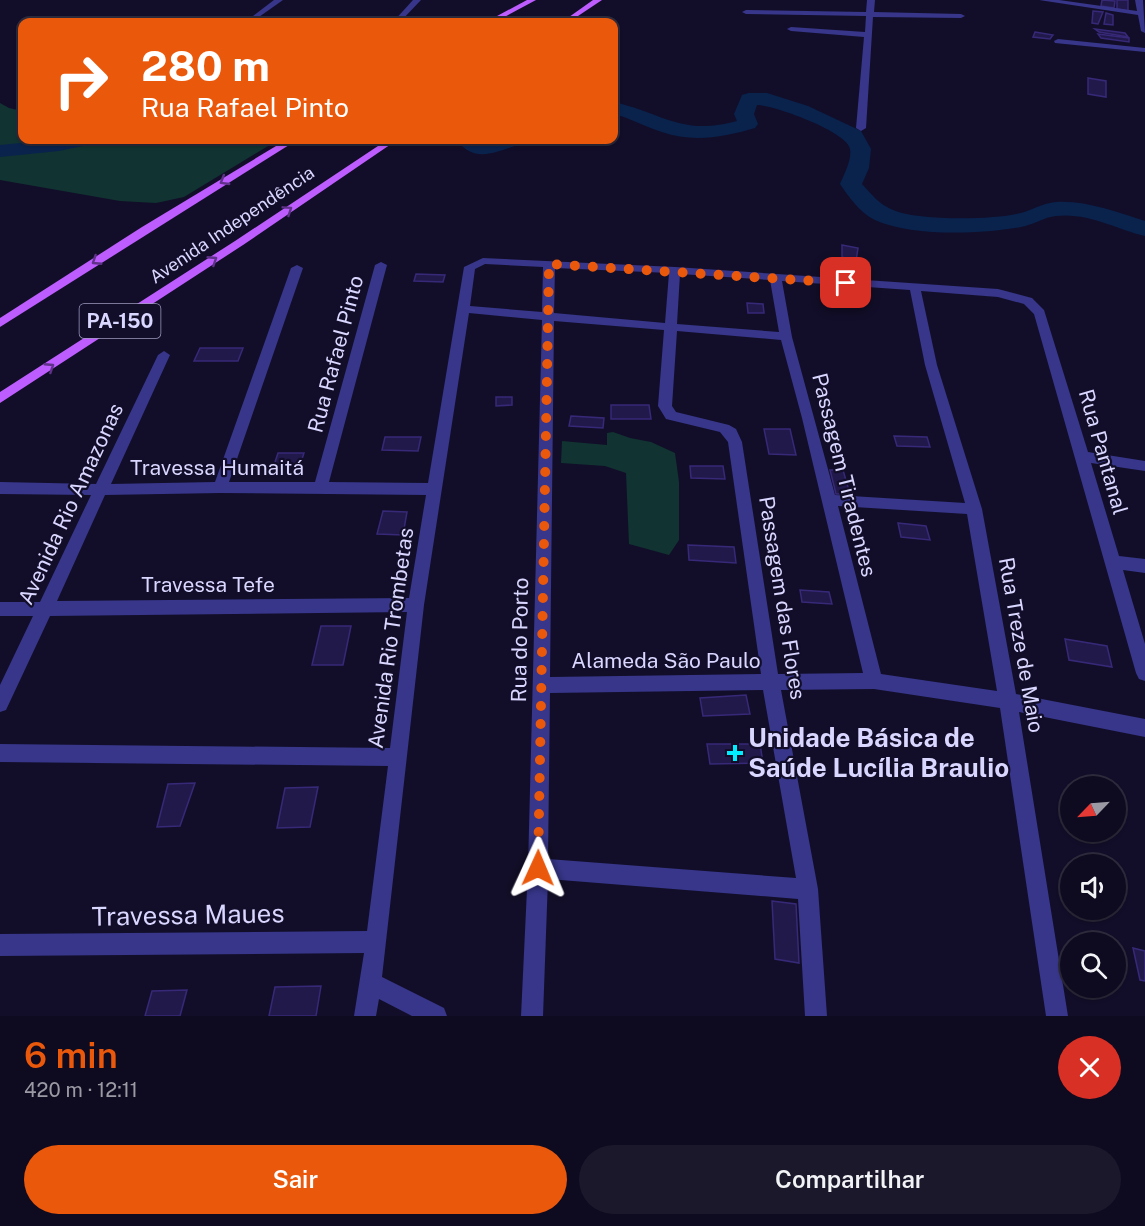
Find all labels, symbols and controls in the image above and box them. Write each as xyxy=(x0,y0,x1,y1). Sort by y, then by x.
text: 280 m xyxy=(141,41,270,90)
icon: right xyxy=(42,42,120,120)
text: Rua Rafael Pinto xyxy=(141,91,349,123)
street label: Avenida Independência xyxy=(146,162,318,287)
one-way arrow xyxy=(220,174,230,185)
one-way arrow xyxy=(281,206,292,217)
one-way arrow xyxy=(92,254,103,265)
one-way arrow xyxy=(207,256,217,268)
pin xyxy=(820,257,871,308)
icon: arrive xyxy=(829,266,862,299)
street label: Rua Rafael Pinto xyxy=(303,273,369,435)
road number: PA-150 xyxy=(80,304,160,338)
one-way arrow xyxy=(43,363,54,374)
street label: Passagem Tiradentes xyxy=(807,370,882,579)
street label: Rua Pantanal xyxy=(1074,386,1133,517)
street label: Avenida Rio Amazonas xyxy=(13,399,128,608)
street label: Travessa Humaitá xyxy=(130,455,304,480)
street label: Passagem das Flores xyxy=(754,494,811,701)
street label: Avenida Rio Trombetas xyxy=(363,526,418,750)
street label: Rua Treze de Maio xyxy=(994,555,1049,735)
street label: Travessa Tefe xyxy=(141,572,275,597)
street label: Rua do Porto xyxy=(506,577,533,703)
street label: Alameda São Paulo xyxy=(571,648,761,673)
place label: Unidade Básica de Saúde Lucília Braulio xyxy=(748,722,1009,783)
marker: Unidade Básica de Saúde Lucília Braulio xyxy=(726,744,744,762)
north arrow xyxy=(1060,776,1126,842)
map controls xyxy=(1060,776,1126,998)
position arrow xyxy=(506,836,570,900)
button: sound xyxy=(1060,854,1126,920)
street label: Travessa Maues xyxy=(91,897,285,932)
button: search xyxy=(1060,932,1126,998)
text: 6 min xyxy=(24,1034,118,1076)
button: close xyxy=(1058,1036,1121,1099)
text: 420 m · 12:11 xyxy=(24,1078,138,1102)
button: Sair xyxy=(24,1145,567,1214)
button: Compartilhar xyxy=(579,1145,1121,1214)

